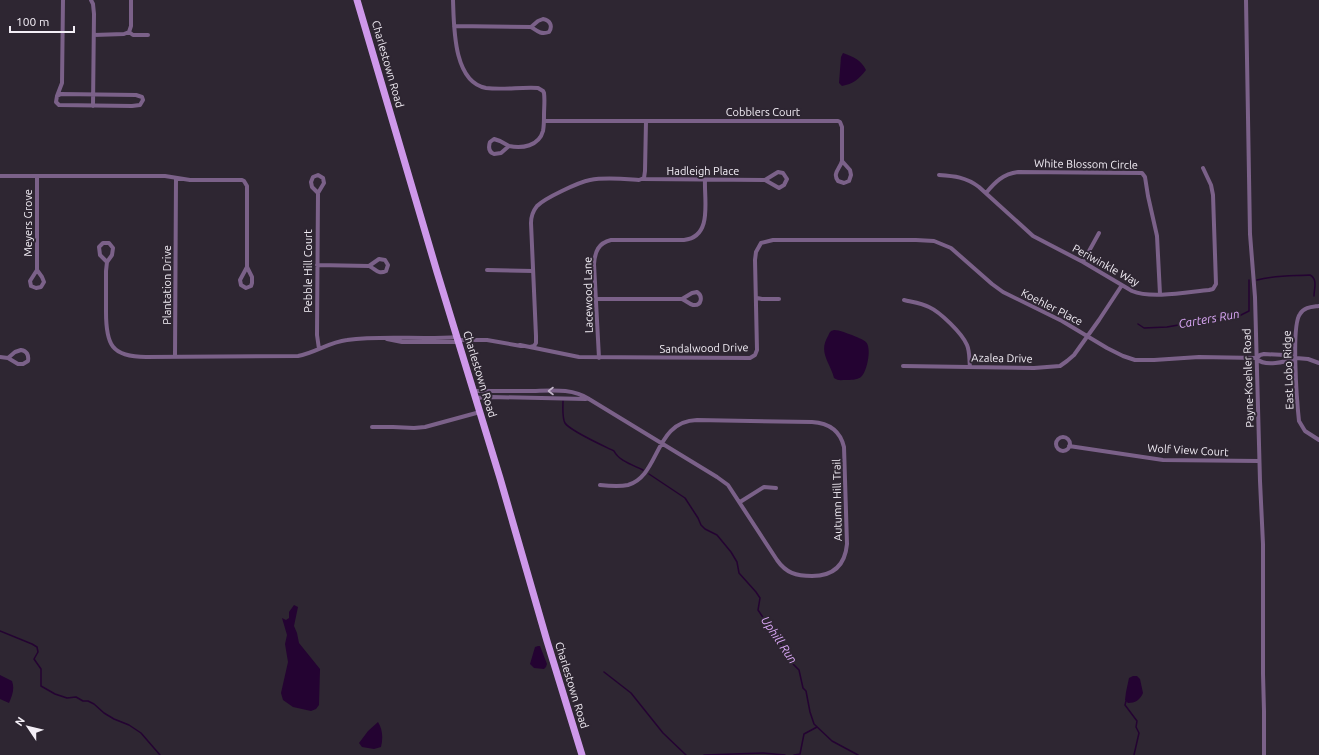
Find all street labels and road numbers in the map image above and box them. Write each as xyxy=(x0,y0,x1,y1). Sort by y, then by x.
street label: Charlestown Road xyxy=(370,19,406,109)
street label: Cobblers Court xyxy=(726,106,801,118)
street label: White Blossom Circle xyxy=(1034,157,1138,171)
street label: Hadleigh Place xyxy=(667,165,739,177)
street label: Meyers Grove xyxy=(22,189,34,257)
street label: Pebble Hill Court xyxy=(302,229,314,313)
street label: Periwinkle Way xyxy=(1070,242,1142,289)
street label: Plantation Drive xyxy=(161,245,173,325)
street label: Lacewood Lane xyxy=(581,257,595,333)
street label: Koehler Place xyxy=(1019,286,1085,328)
street label: Payne-Koehler Road xyxy=(1240,328,1256,428)
street label: Charlestown Road xyxy=(461,329,499,419)
street label: East Lobo Ridge xyxy=(1281,330,1295,410)
street label: Sandalwood Drive xyxy=(659,341,749,355)
street label: Azalea Drive xyxy=(971,351,1033,365)
street label: Wolf View Court xyxy=(1147,442,1229,458)
street label: Autumn Hill Trail xyxy=(830,459,844,541)
street label: Charlestown Road xyxy=(553,640,591,730)

